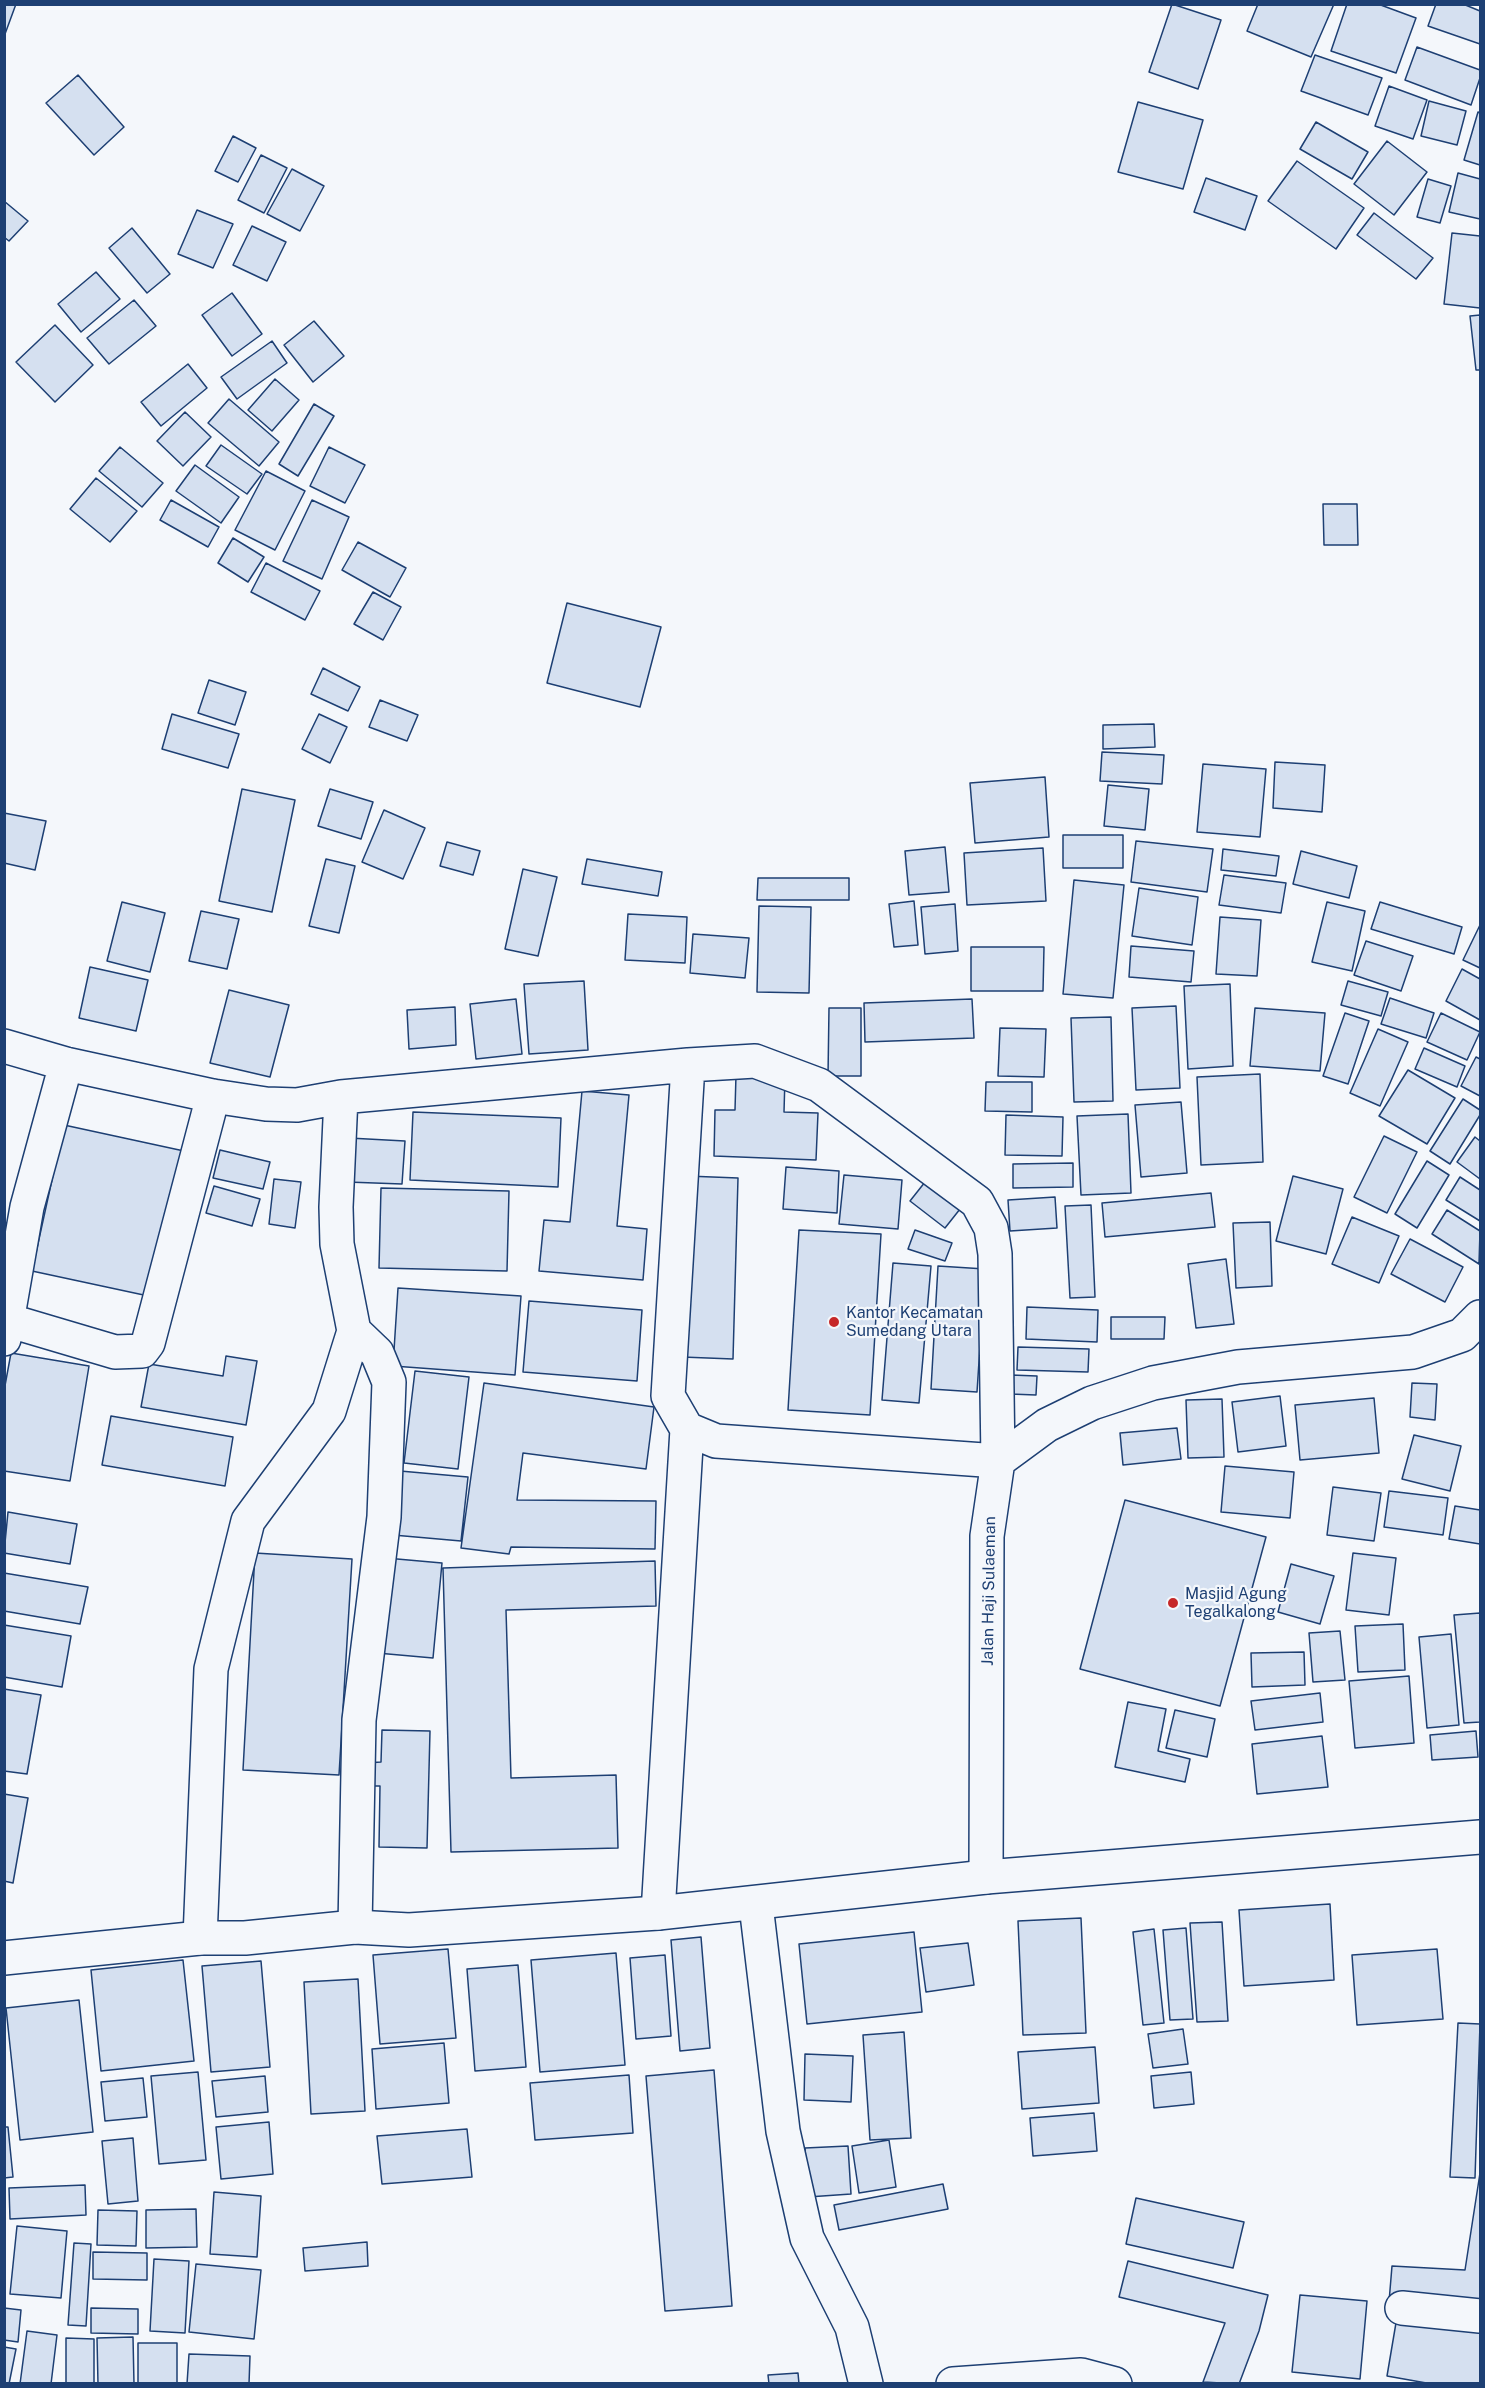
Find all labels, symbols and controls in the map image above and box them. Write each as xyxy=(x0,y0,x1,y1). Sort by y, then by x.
place label: Kantor Kecamatan Sumedang Utara xyxy=(846,1303,983,1341)
marker: Kantor Kecamatan Sumedang Utara xyxy=(827,1315,841,1329)
street label: Jalan Haji Sulaeman xyxy=(978,1516,1000,1666)
place label: Masjid Agung Tegalkalong xyxy=(1185,1584,1287,1622)
marker: Masjid Agung Tegalkalong xyxy=(1166,1596,1180,1610)

